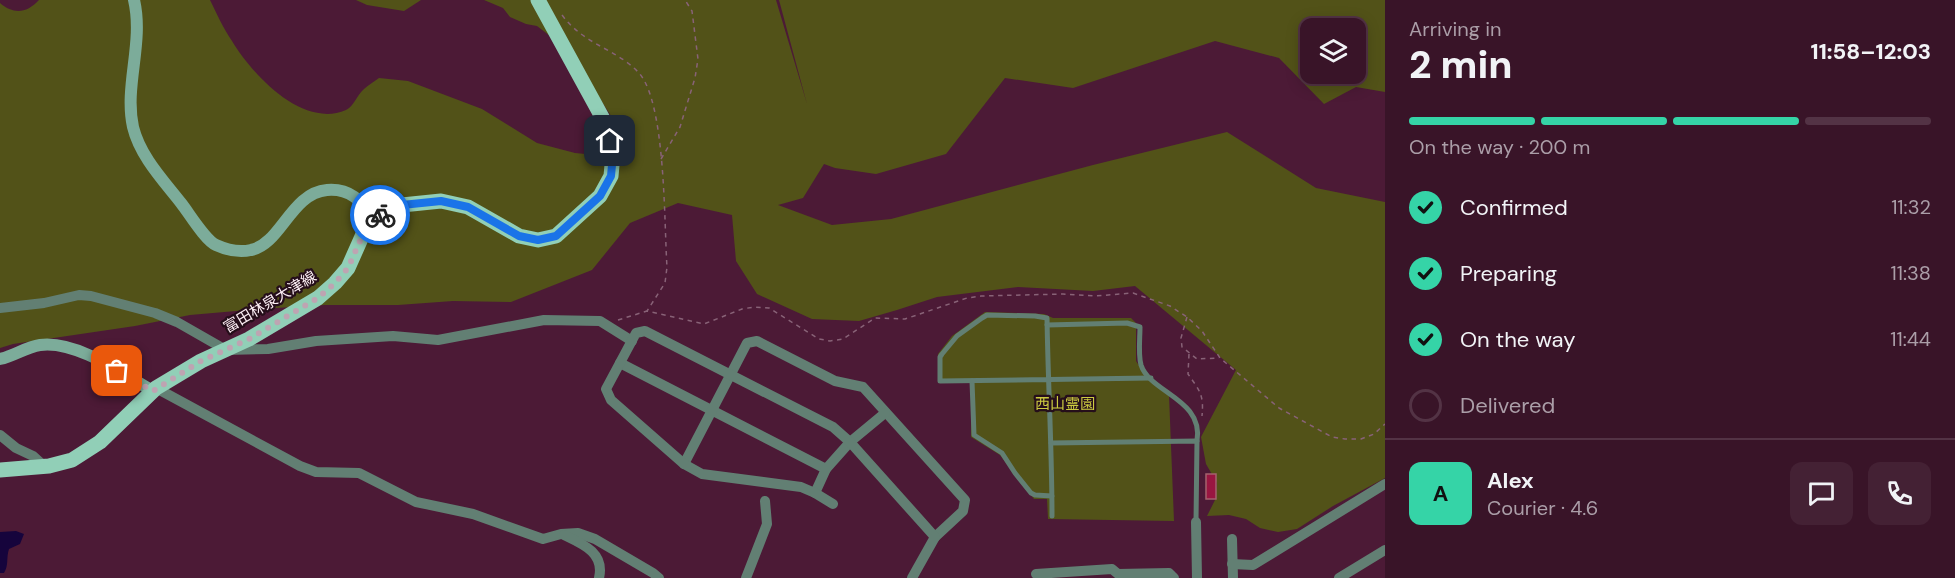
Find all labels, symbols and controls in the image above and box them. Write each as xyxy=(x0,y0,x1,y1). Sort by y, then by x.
text: Arriving in xyxy=(1409,16,1501,42)
map controls xyxy=(1300,18,1366,84)
button: layers xyxy=(1300,18,1366,84)
text: 11:58–12:03 xyxy=(1811,37,1931,66)
text: 2 min xyxy=(1409,39,1513,90)
pin xyxy=(584,115,635,166)
icon: home xyxy=(593,124,626,157)
text: On the way · 200 m xyxy=(1409,134,1590,160)
courier xyxy=(350,185,410,245)
icon: check xyxy=(1409,191,1442,224)
text: Confirmed xyxy=(1460,193,1568,222)
text: 11:32 xyxy=(1891,194,1931,220)
icon: bike xyxy=(364,199,397,232)
icon: check xyxy=(1409,257,1442,290)
text: Preparing xyxy=(1460,259,1557,288)
text: 11:38 xyxy=(1891,260,1931,286)
street label: 富田林泉大津線 xyxy=(220,266,320,338)
icon: check xyxy=(1409,323,1442,356)
text: On the way xyxy=(1460,325,1575,354)
text: 11:44 xyxy=(1890,326,1931,352)
pin xyxy=(91,345,142,396)
icon: bag xyxy=(100,354,133,387)
text: Delivered xyxy=(1460,391,1555,420)
park label: 西山霊園 xyxy=(1035,394,1095,414)
button: chat xyxy=(1790,462,1853,525)
button: phone xyxy=(1868,462,1931,525)
text: Alex xyxy=(1487,466,1534,495)
text: A xyxy=(1433,479,1448,508)
text: Courier · 4.6 xyxy=(1487,495,1598,521)

